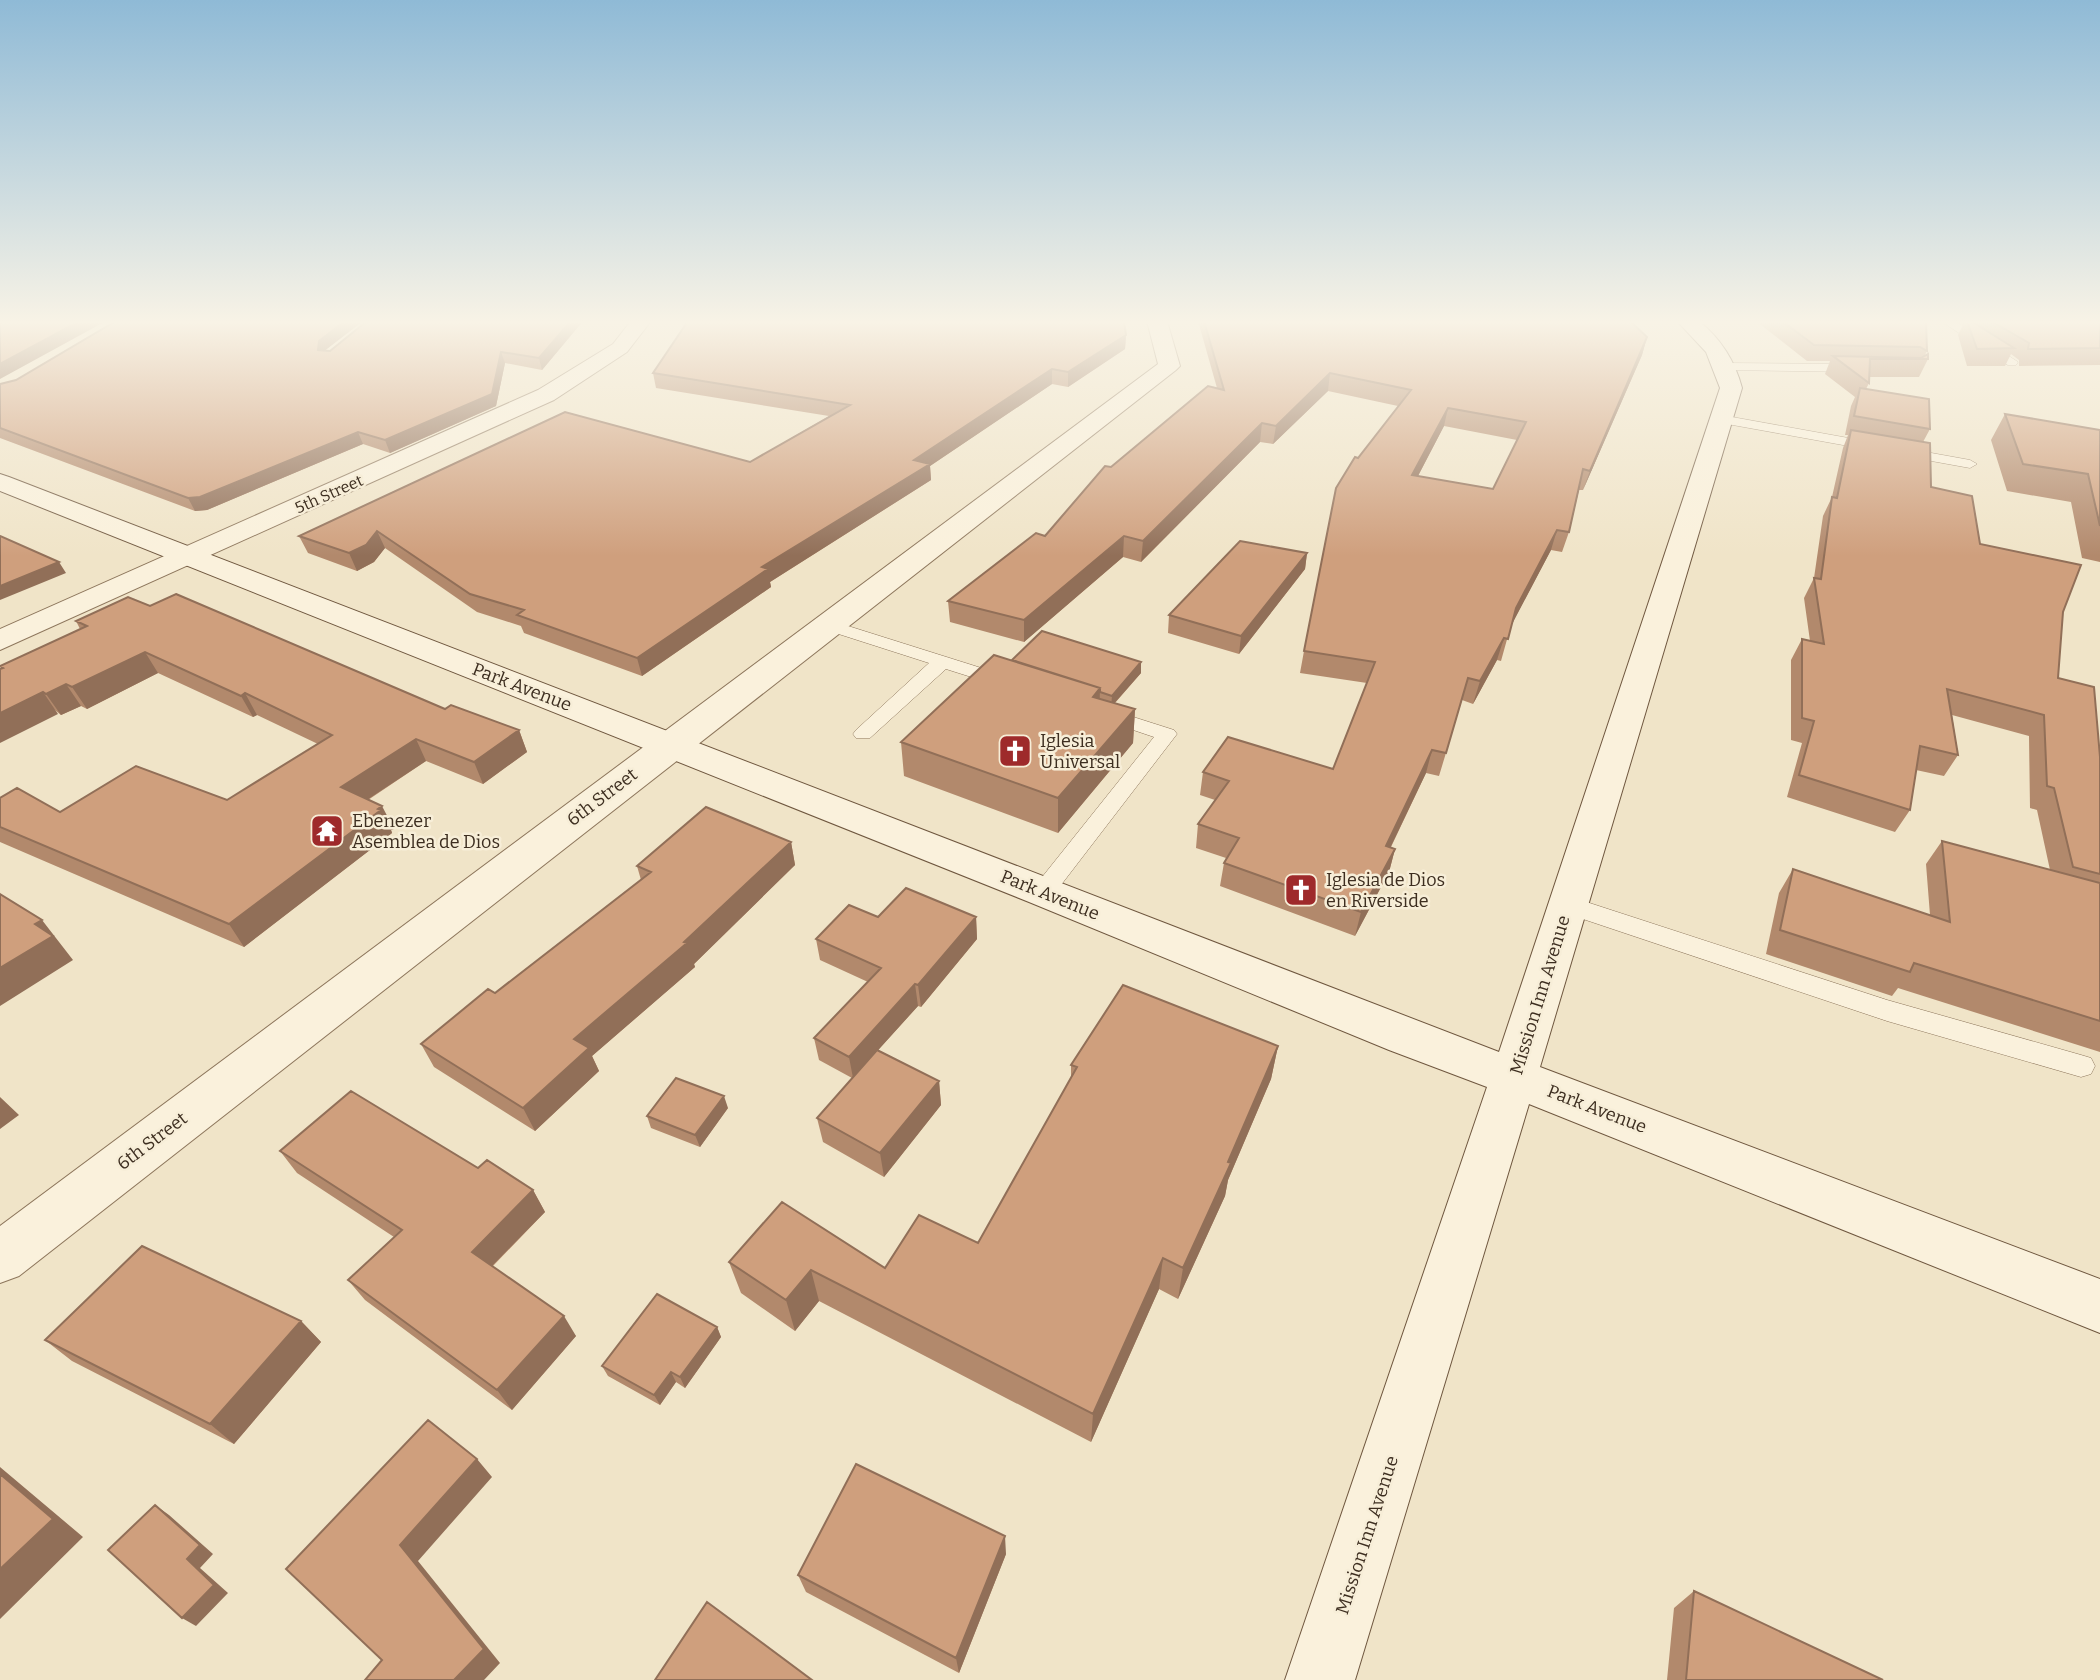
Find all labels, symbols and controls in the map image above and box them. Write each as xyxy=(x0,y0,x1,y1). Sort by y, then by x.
street label: 5th Street xyxy=(292,470,366,517)
street label: Park Avenue xyxy=(469,658,575,716)
place label: Iglesia Universal xyxy=(1040,730,1120,773)
church icon: Iglesia Universal xyxy=(996,732,1034,770)
street label: 6th Street xyxy=(562,763,642,831)
place label: Ebenezer Asemblea de Dios xyxy=(352,810,500,853)
temple icon: Ebenezer Asemblea de Dios xyxy=(308,812,346,850)
street label: Park Avenue xyxy=(997,865,1103,925)
place label: Iglesia de Dios en Riverside xyxy=(1326,869,1445,912)
church icon: Iglesia de Dios en Riverside xyxy=(1282,871,1320,909)
street label: Mission Inn Avenue xyxy=(1505,913,1575,1077)
street label: Park Avenue xyxy=(1544,1080,1650,1138)
street label: 6th Street xyxy=(112,1107,192,1175)
street label: Mission Inn Avenue xyxy=(1331,1453,1403,1617)

